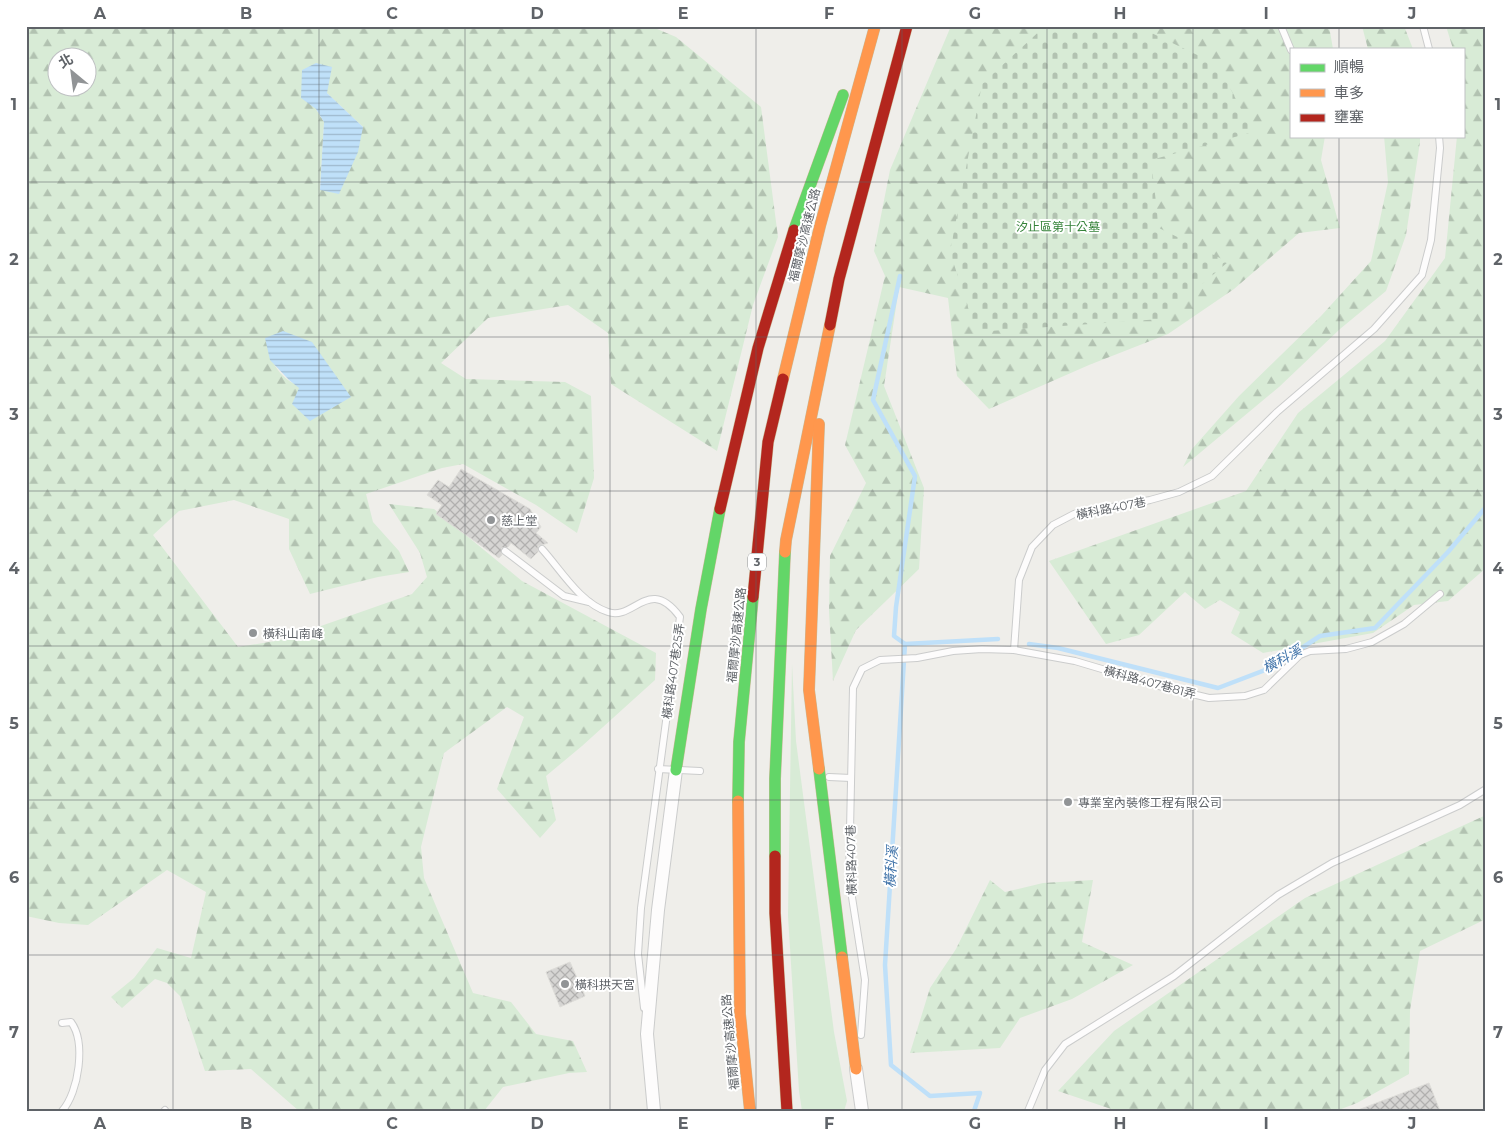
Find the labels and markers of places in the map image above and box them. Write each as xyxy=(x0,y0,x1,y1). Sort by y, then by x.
place label: 慈上堂 xyxy=(501,513,537,528)
marker: 慈上堂 xyxy=(485,514,497,526)
place label: 橫科山南峰 xyxy=(263,626,323,641)
marker: 橫科山南峰 xyxy=(247,627,259,639)
place label: 專業室內裝修工程有限公司 xyxy=(1078,795,1222,810)
marker: 專業室內裝修工程有限公司 xyxy=(1062,796,1074,808)
place label: 橫科拱天宮 xyxy=(575,977,635,992)
marker: 橫科拱天宮 xyxy=(559,978,571,990)

